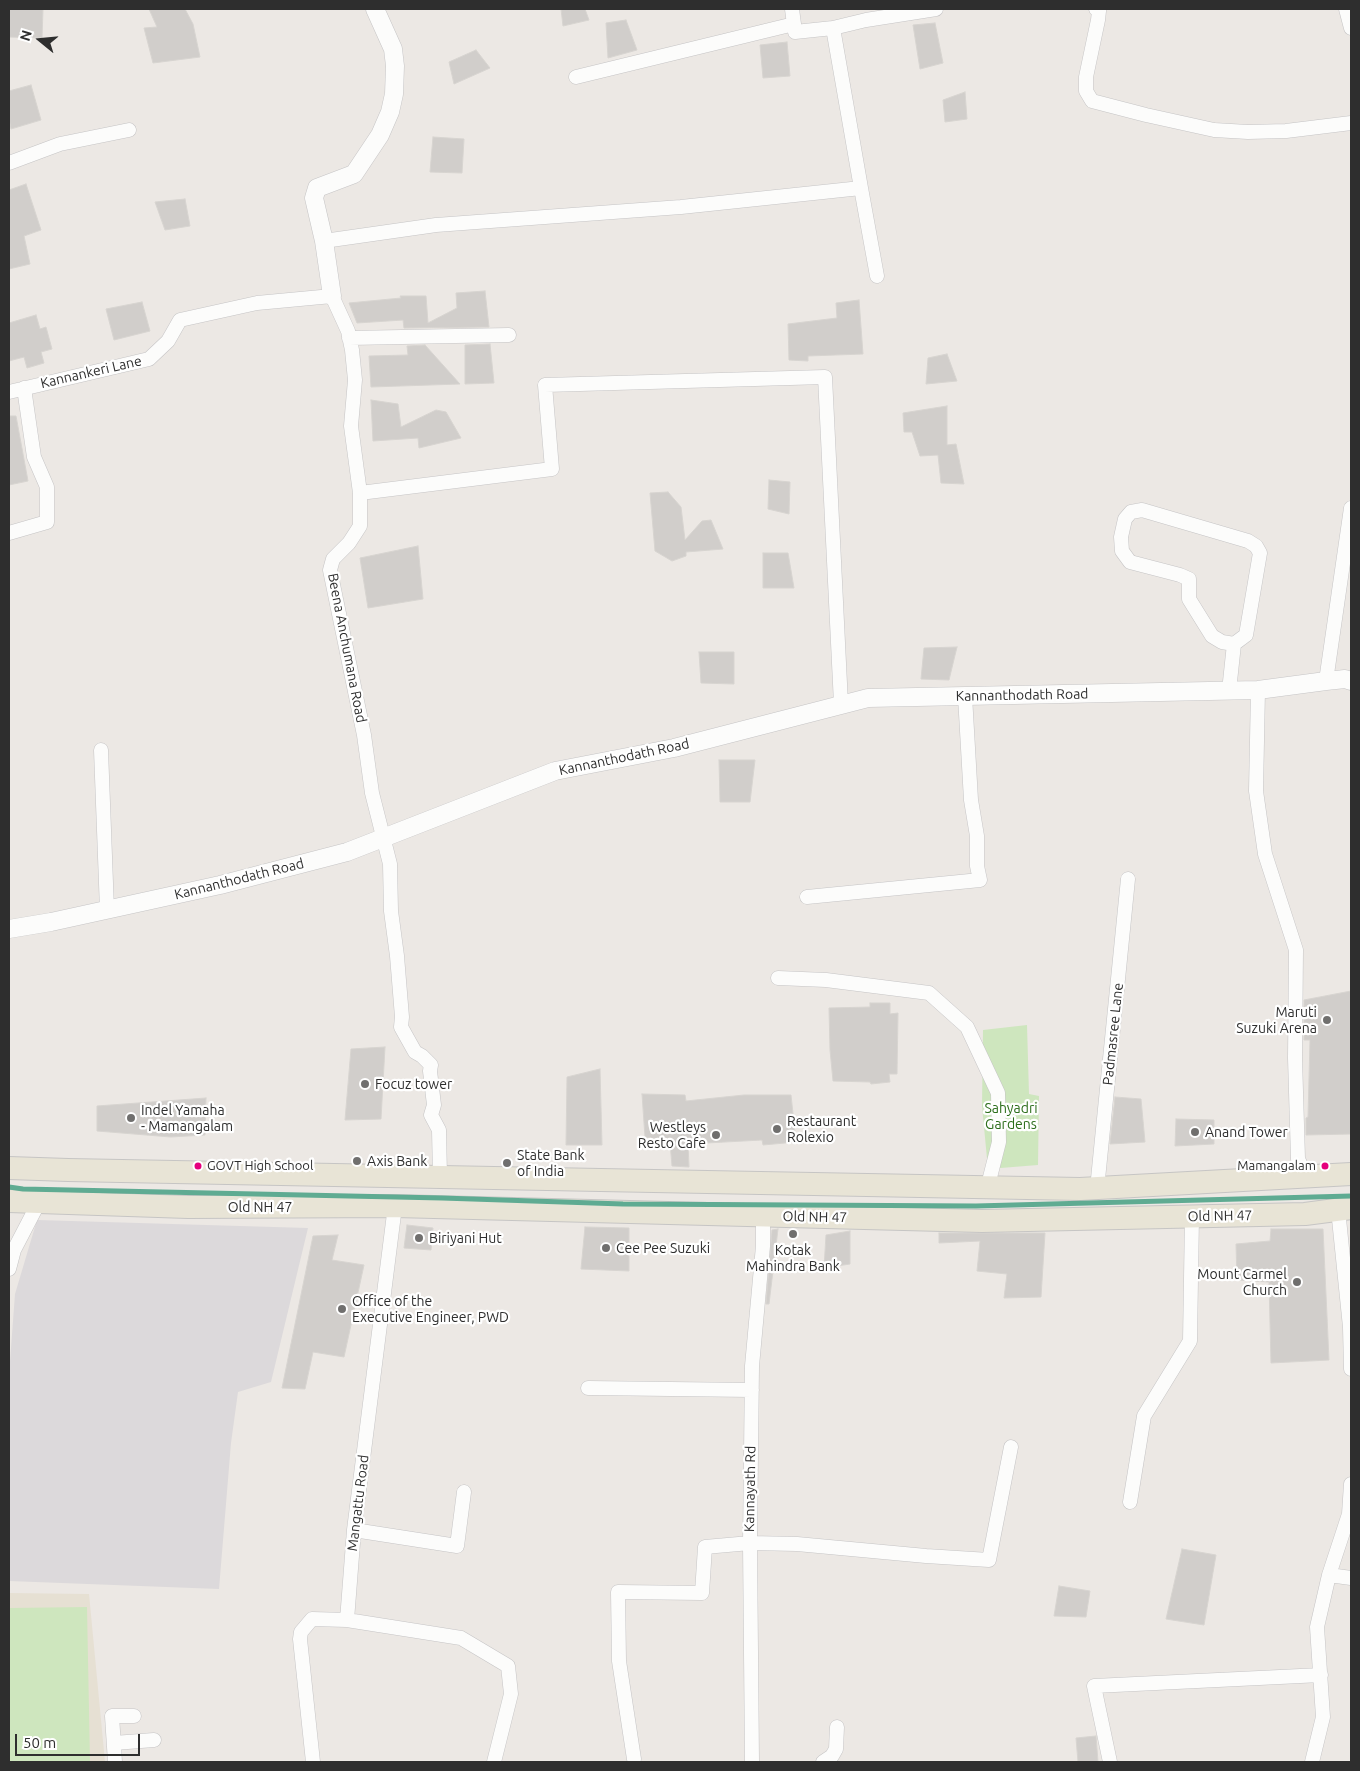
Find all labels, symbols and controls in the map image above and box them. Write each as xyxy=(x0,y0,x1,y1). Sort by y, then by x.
north arrow xyxy=(15,15,65,65)
text: N xyxy=(16,28,35,43)
street label: Kannankeri Lane xyxy=(39,352,143,392)
street label: Beena Anchumana Road xyxy=(324,572,370,724)
street label: Kannanthodath Road xyxy=(955,685,1089,705)
street label: Kannanthodath Road xyxy=(557,735,691,779)
street label: Kannanthodath Road xyxy=(172,855,306,903)
street label: Padmasree Lane xyxy=(1099,982,1127,1086)
place label: Maruti Suzuki Arena xyxy=(1236,1004,1317,1036)
marker: Maruti Suzuki Arena xyxy=(1321,1014,1333,1026)
place label: Focuz tower xyxy=(375,1076,452,1092)
marker: Focuz tower xyxy=(359,1078,371,1090)
park label: Sahyadri Gardens xyxy=(984,1100,1038,1132)
place label: Indel Yamaha - Mamangalam xyxy=(141,1102,233,1134)
marker: Indel Yamaha - Mamangalam xyxy=(125,1112,137,1124)
place label: Restaurant Rolexio xyxy=(787,1113,856,1146)
place label: Westleys Resto Cafe xyxy=(638,1119,706,1152)
marker: Restaurant Rolexio xyxy=(771,1123,783,1135)
place label: Anand Tower xyxy=(1205,1124,1288,1140)
marker: Anand Tower xyxy=(1189,1126,1201,1138)
marker: Westleys Resto Cafe xyxy=(710,1129,722,1141)
place label: State Bank of India xyxy=(517,1147,585,1180)
place label: Axis Bank xyxy=(367,1153,427,1169)
marker: Axis Bank xyxy=(351,1155,363,1167)
marker: State Bank of India xyxy=(501,1157,513,1169)
place label: GOVT High School xyxy=(207,1158,313,1174)
place label: Mamangalam xyxy=(1237,1158,1316,1174)
marker: GOVT High School xyxy=(193,1161,203,1171)
marker: Mamangalam xyxy=(1320,1161,1330,1171)
street label: Old NH 47 xyxy=(228,1199,292,1215)
street label: Old NH 47 xyxy=(1188,1207,1252,1225)
street label: Old NH 47 xyxy=(783,1208,847,1226)
marker: Kotak Mahindra Bank xyxy=(787,1228,799,1240)
place label: Biriyani Hut xyxy=(429,1230,502,1246)
marker: Biriyani Hut xyxy=(413,1232,425,1244)
place label: Cee Pee Suzuki xyxy=(616,1240,710,1256)
marker: Cee Pee Suzuki xyxy=(600,1242,612,1254)
place label: Kotak Mahindra Bank xyxy=(746,1242,840,1274)
place label: Mount Carmel Church xyxy=(1197,1266,1287,1298)
marker: Mount Carmel Church xyxy=(1291,1276,1303,1288)
place label: Office of the Executive Engineer, PWD xyxy=(352,1293,509,1325)
marker: Office of the Executive Engineer, PWD xyxy=(336,1303,348,1315)
street label: Kannayath Rd xyxy=(741,1446,759,1532)
street label: Mangattu Road xyxy=(344,1454,372,1552)
scale bar xyxy=(18,1724,142,1756)
text: 50 m xyxy=(23,1734,56,1751)

